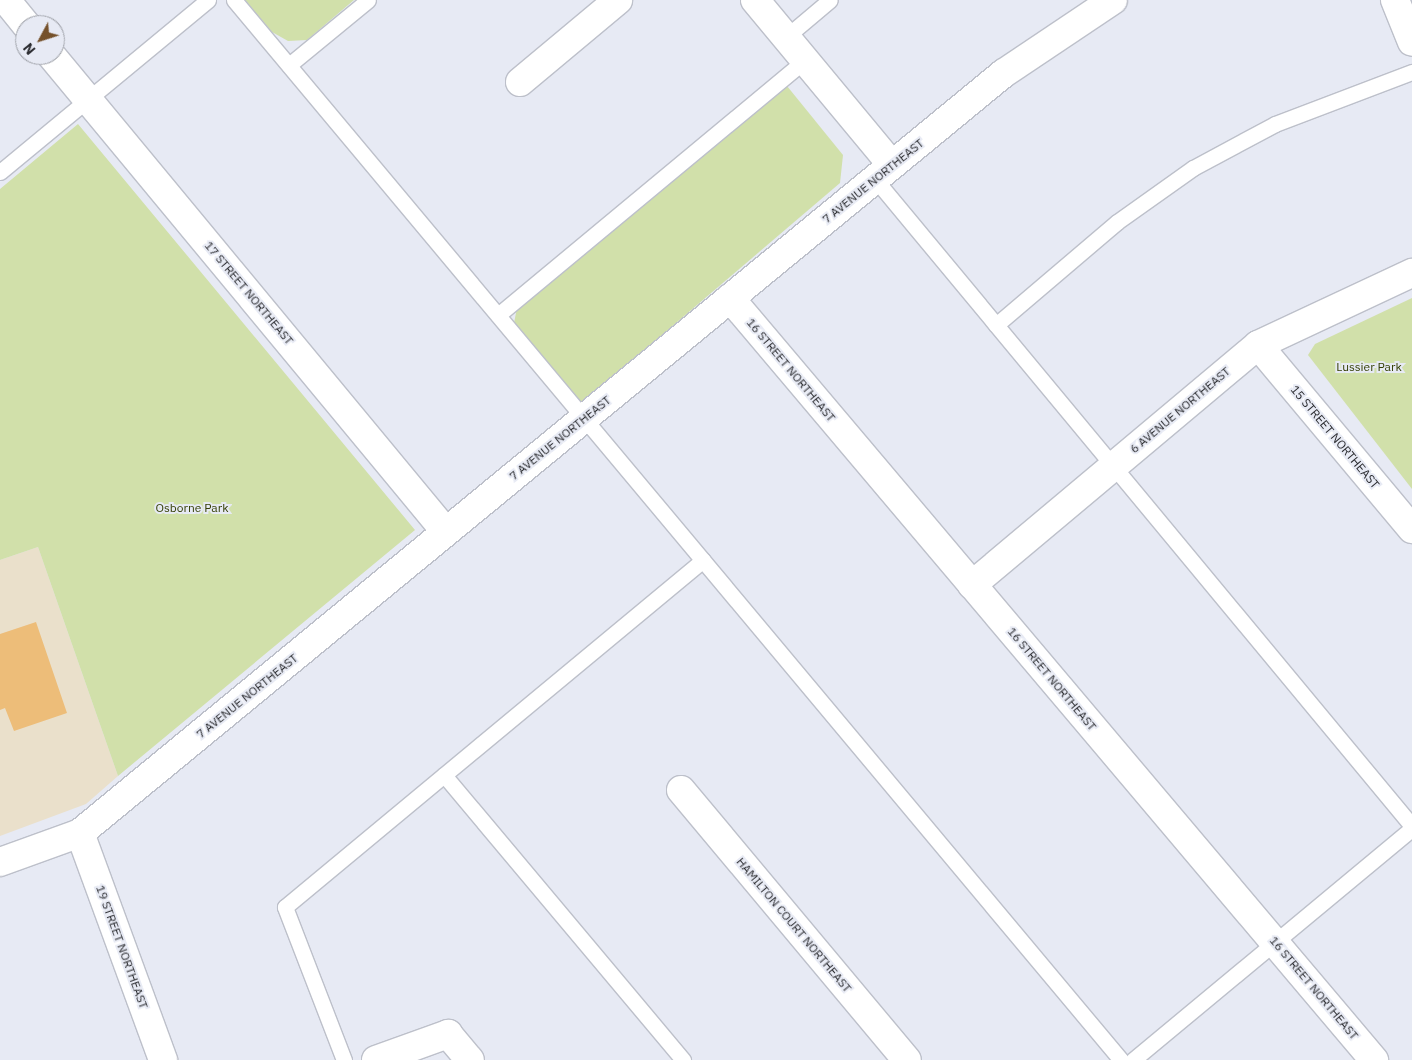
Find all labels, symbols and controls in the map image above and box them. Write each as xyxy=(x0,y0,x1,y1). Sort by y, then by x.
north arrow xyxy=(15,15,65,65)
text: N xyxy=(19,39,39,59)
street label: 7 AVENUE NORTHEAST xyxy=(819,136,927,226)
street label: 17 STREET NORTHEAST xyxy=(202,238,296,348)
street label: 16 STREET NORTHEAST xyxy=(744,315,838,425)
park label: Lussier Park xyxy=(1336,360,1402,374)
street label: 6 AVENUE NORTHEAST xyxy=(1127,364,1233,456)
street label: 15 STREET NORTHEAST xyxy=(1288,382,1382,492)
street label: 7 AVENUE NORTHEAST xyxy=(506,393,614,483)
park label: Osborne Park xyxy=(156,501,228,515)
street label: 16 STREET NORTHEAST xyxy=(1005,624,1099,734)
street label: 7 AVENUE NORTHEAST xyxy=(193,651,301,741)
street label: HAMILTON COURT NORTHEAST xyxy=(733,855,855,995)
street label: 19 STREET NORTHEAST xyxy=(93,883,151,1011)
street label: 16 STREET NORTHEAST xyxy=(1267,933,1361,1043)

